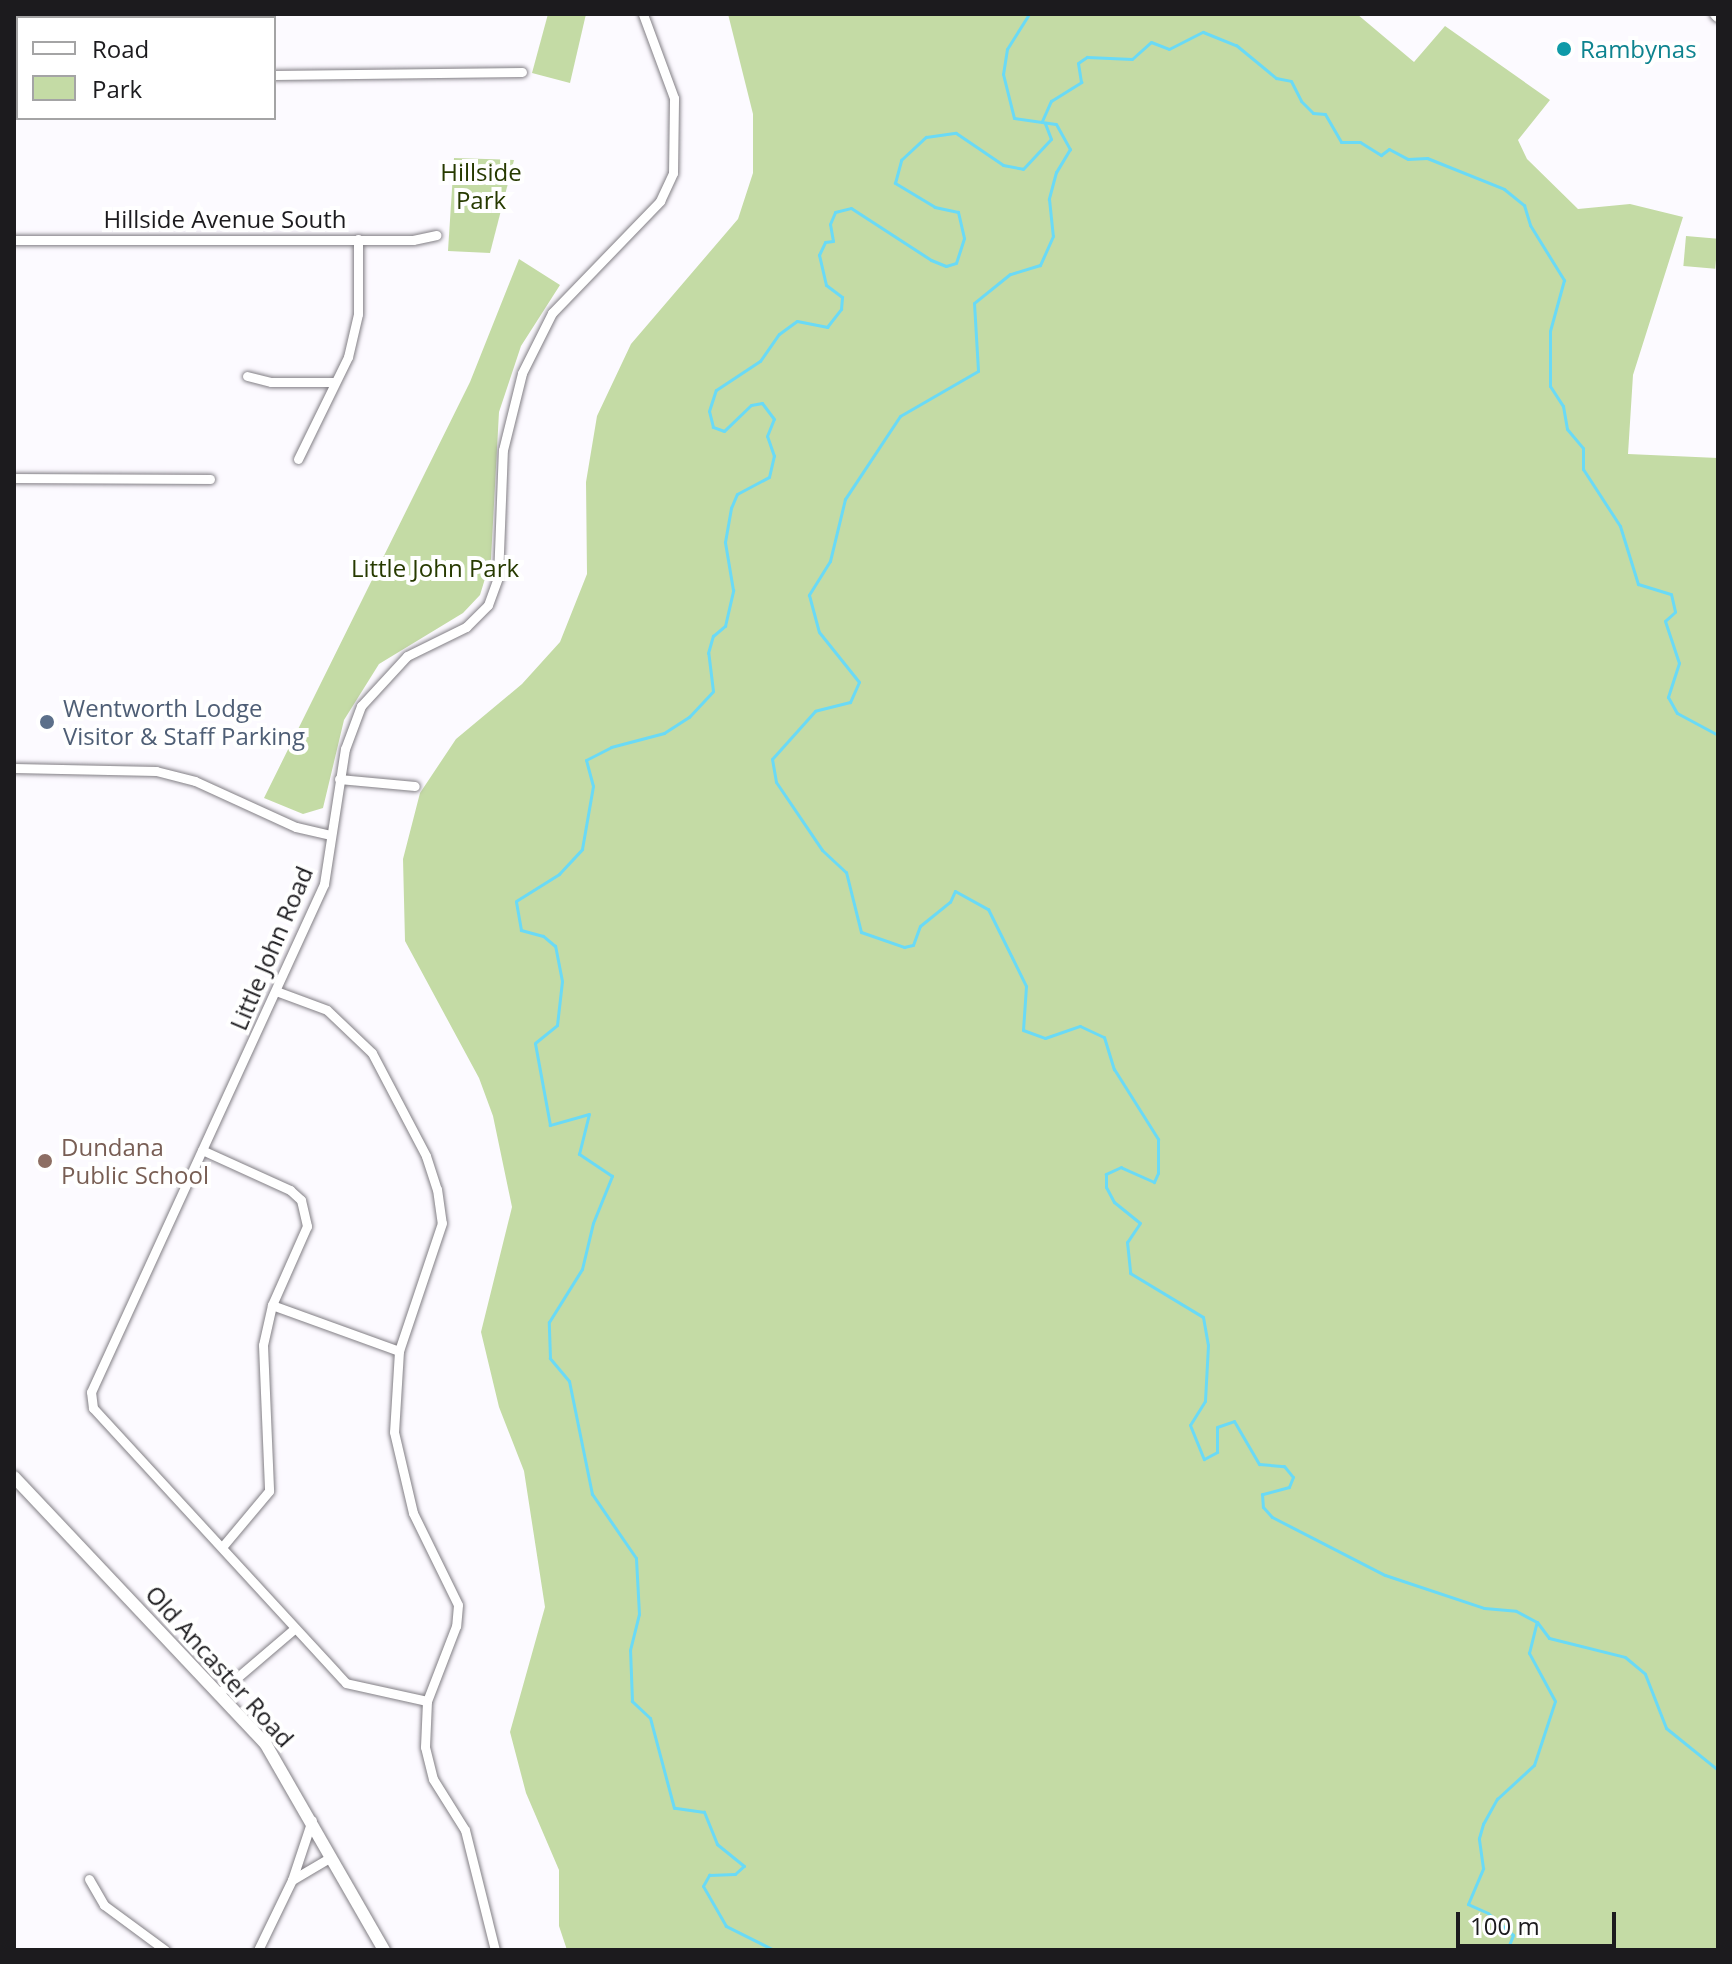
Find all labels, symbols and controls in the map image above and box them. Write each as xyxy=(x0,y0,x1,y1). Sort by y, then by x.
legend xyxy=(16,16,276,120)
text: Road xyxy=(92,32,149,65)
place label: Rambynas xyxy=(1580,35,1697,63)
marker: Rambynas xyxy=(1555,40,1573,58)
text: Park xyxy=(92,72,142,105)
park label: Hillside Park xyxy=(440,158,522,214)
street label: Hillside Avenue South xyxy=(103,205,347,233)
park label: Little John Park xyxy=(351,554,519,582)
place label: Wentworth Lodge Visitor & Staff Parking xyxy=(63,694,305,750)
marker: Wentworth Lodge Visitor & Staff Parking xyxy=(38,713,56,731)
street label: Little John Road xyxy=(223,862,319,1034)
place label: Dundana Public School xyxy=(61,1133,209,1189)
marker: Dundana Public School xyxy=(36,1152,54,1170)
street label: Old Ancaster Road xyxy=(140,1579,300,1753)
scale bar xyxy=(1460,1896,1620,1946)
text: 100 m xyxy=(1470,1909,1540,1942)

